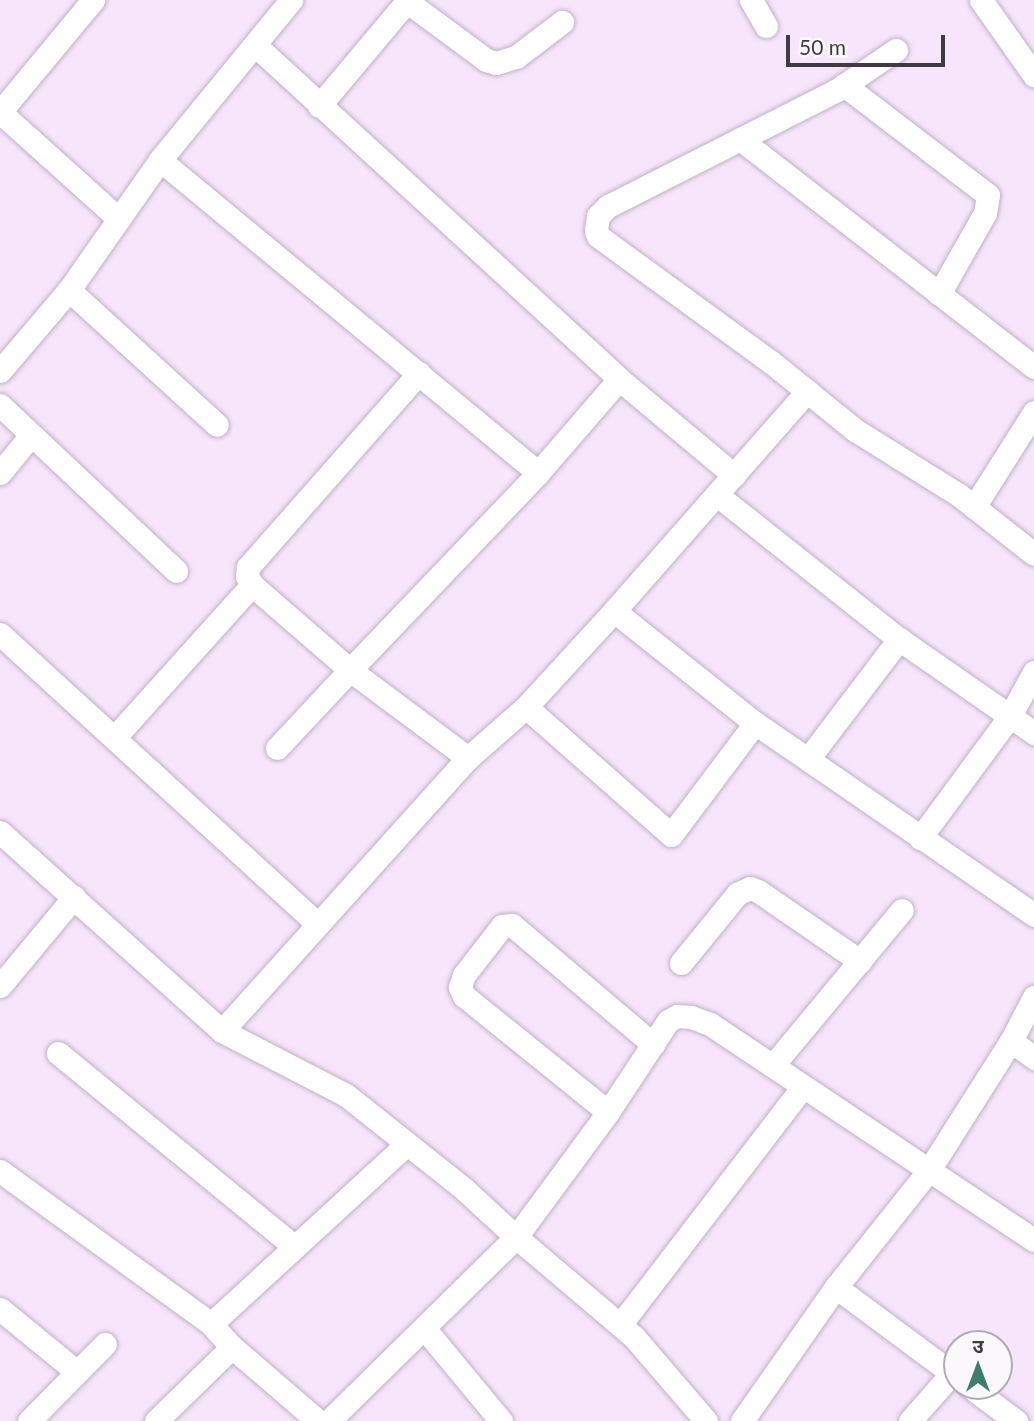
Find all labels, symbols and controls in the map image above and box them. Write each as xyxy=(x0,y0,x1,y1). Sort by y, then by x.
scale bar xyxy=(789,21,948,65)
text: 50 m xyxy=(799,34,846,59)
north arrow xyxy=(943,1330,1013,1400)
text: उ xyxy=(972,1334,984,1357)

